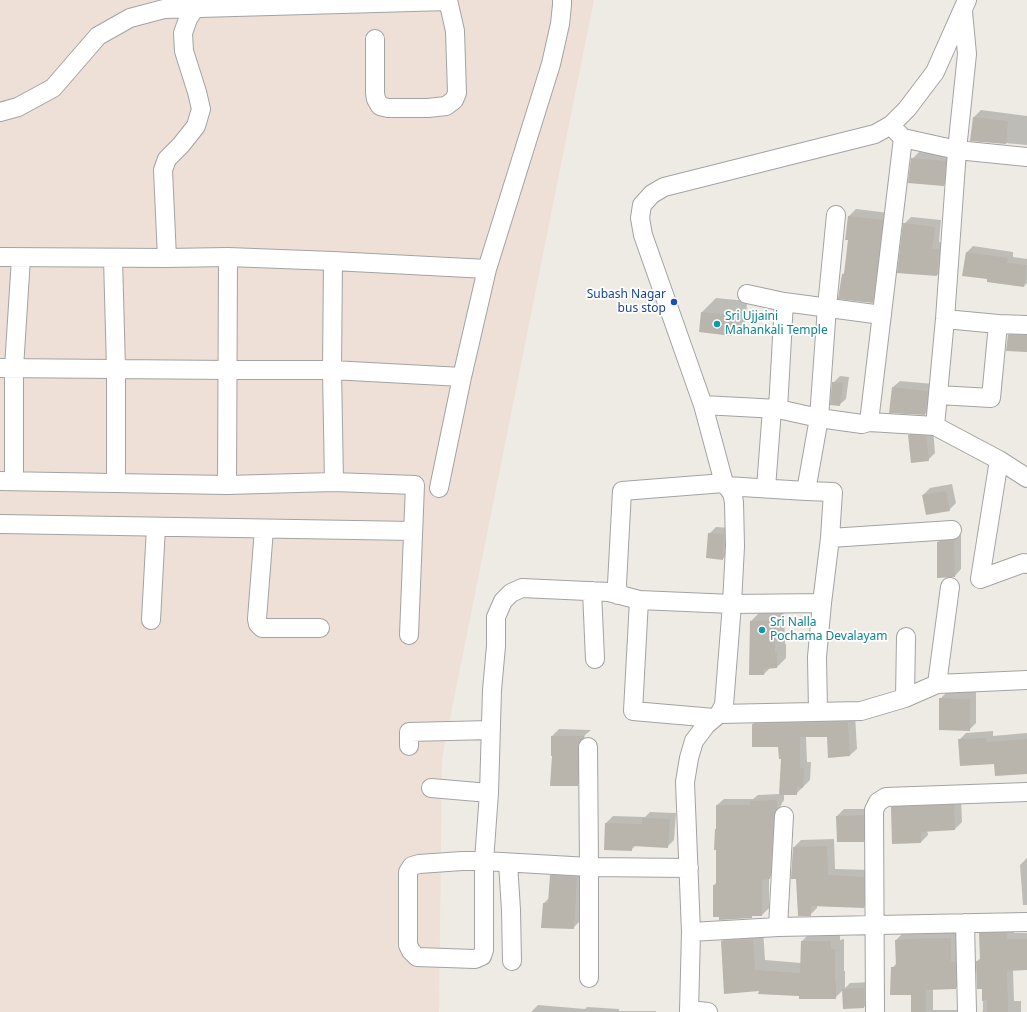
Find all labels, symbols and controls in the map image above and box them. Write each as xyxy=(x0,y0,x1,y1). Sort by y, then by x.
place label: Subash Nagar bus stop xyxy=(587,288,666,316)
marker: Subash Nagar bus stop xyxy=(669,297,679,307)
place label: Sri Ujjaini Mahankali Temple xyxy=(725,310,828,338)
marker: Sri Ujjaini Mahankali Temple xyxy=(712,319,722,329)
place label: Sri Nalla Pochama Devalayam xyxy=(770,616,888,644)
marker: Sri Nalla Pochama Devalayam xyxy=(757,625,767,635)

